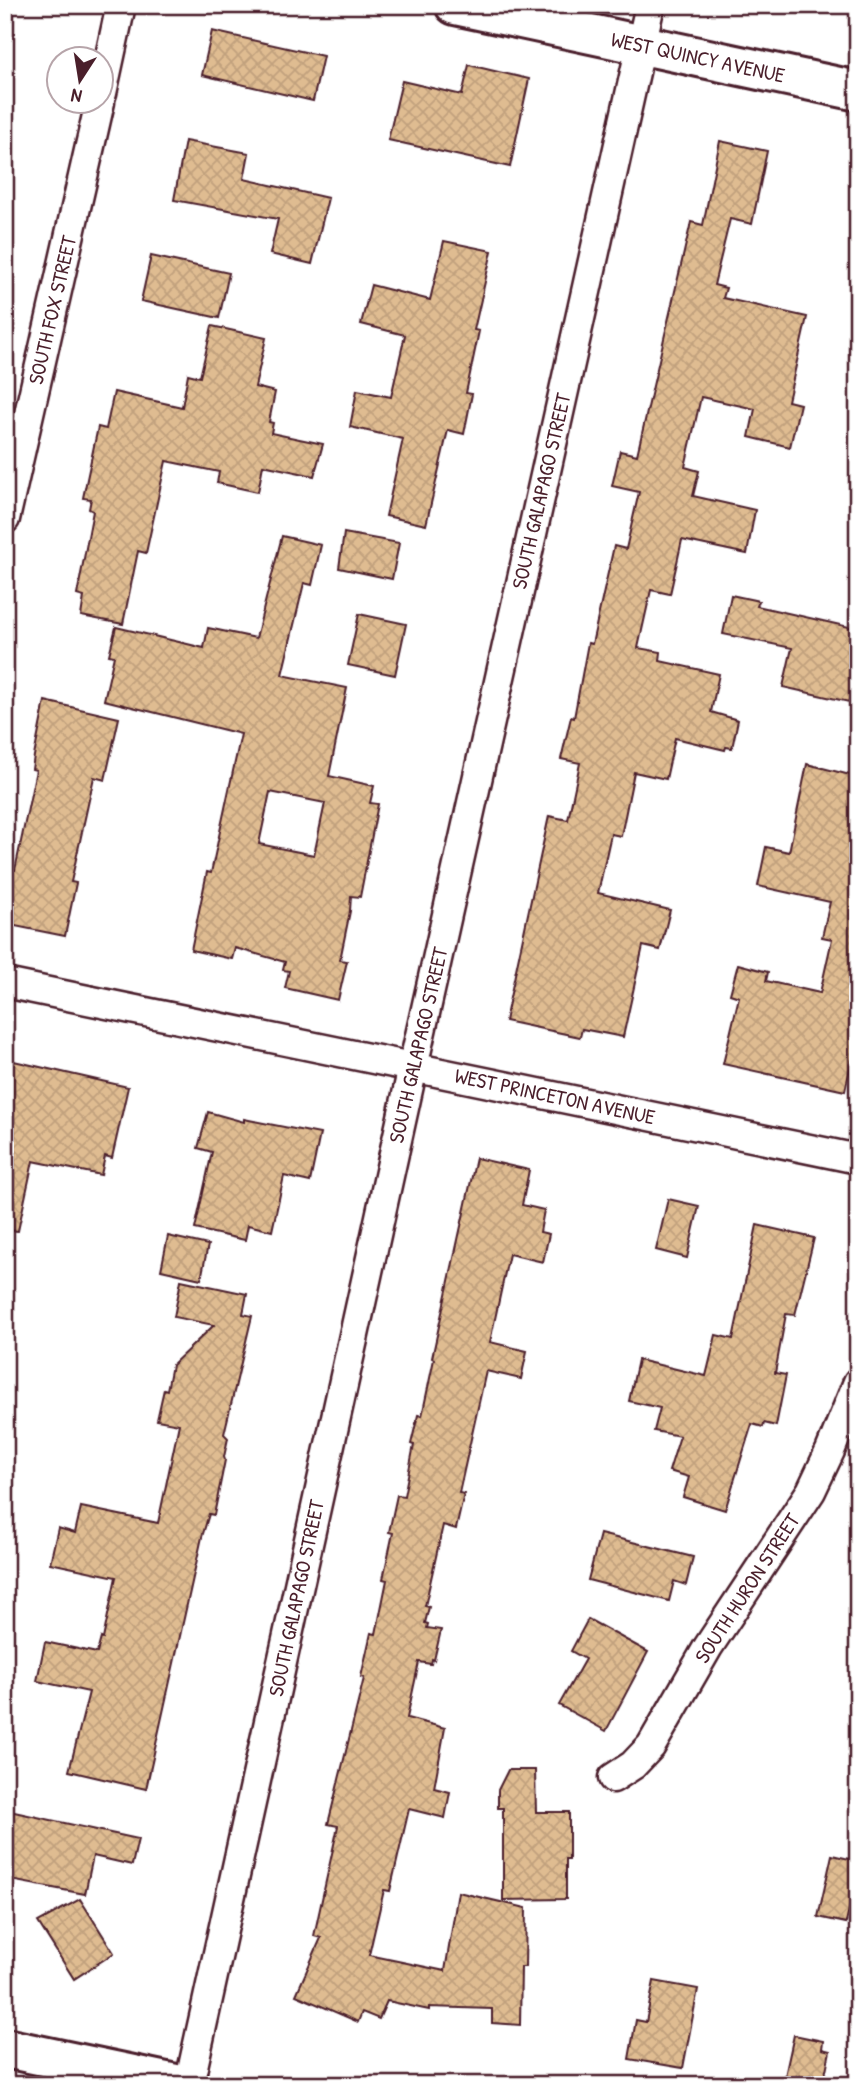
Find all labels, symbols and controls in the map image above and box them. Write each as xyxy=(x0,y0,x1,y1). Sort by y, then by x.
street label: WEST QUINCY AVENUE xyxy=(608,24,788,90)
north arrow xyxy=(46,46,116,116)
text: N xyxy=(69,83,84,110)
street label: SOUTH FOX STREET xyxy=(21,232,83,387)
street label: SOUTH GALAPAGO STREET xyxy=(504,389,578,592)
street label: SOUTH GALAPAGO STREET xyxy=(381,943,455,1146)
street label: WEST PRINCETON AVENUE xyxy=(452,1061,658,1131)
street label: SOUTH GALAPAGO STREET xyxy=(261,1496,331,1699)
street label: SOUTH HURON STREET xyxy=(688,1506,807,1669)

